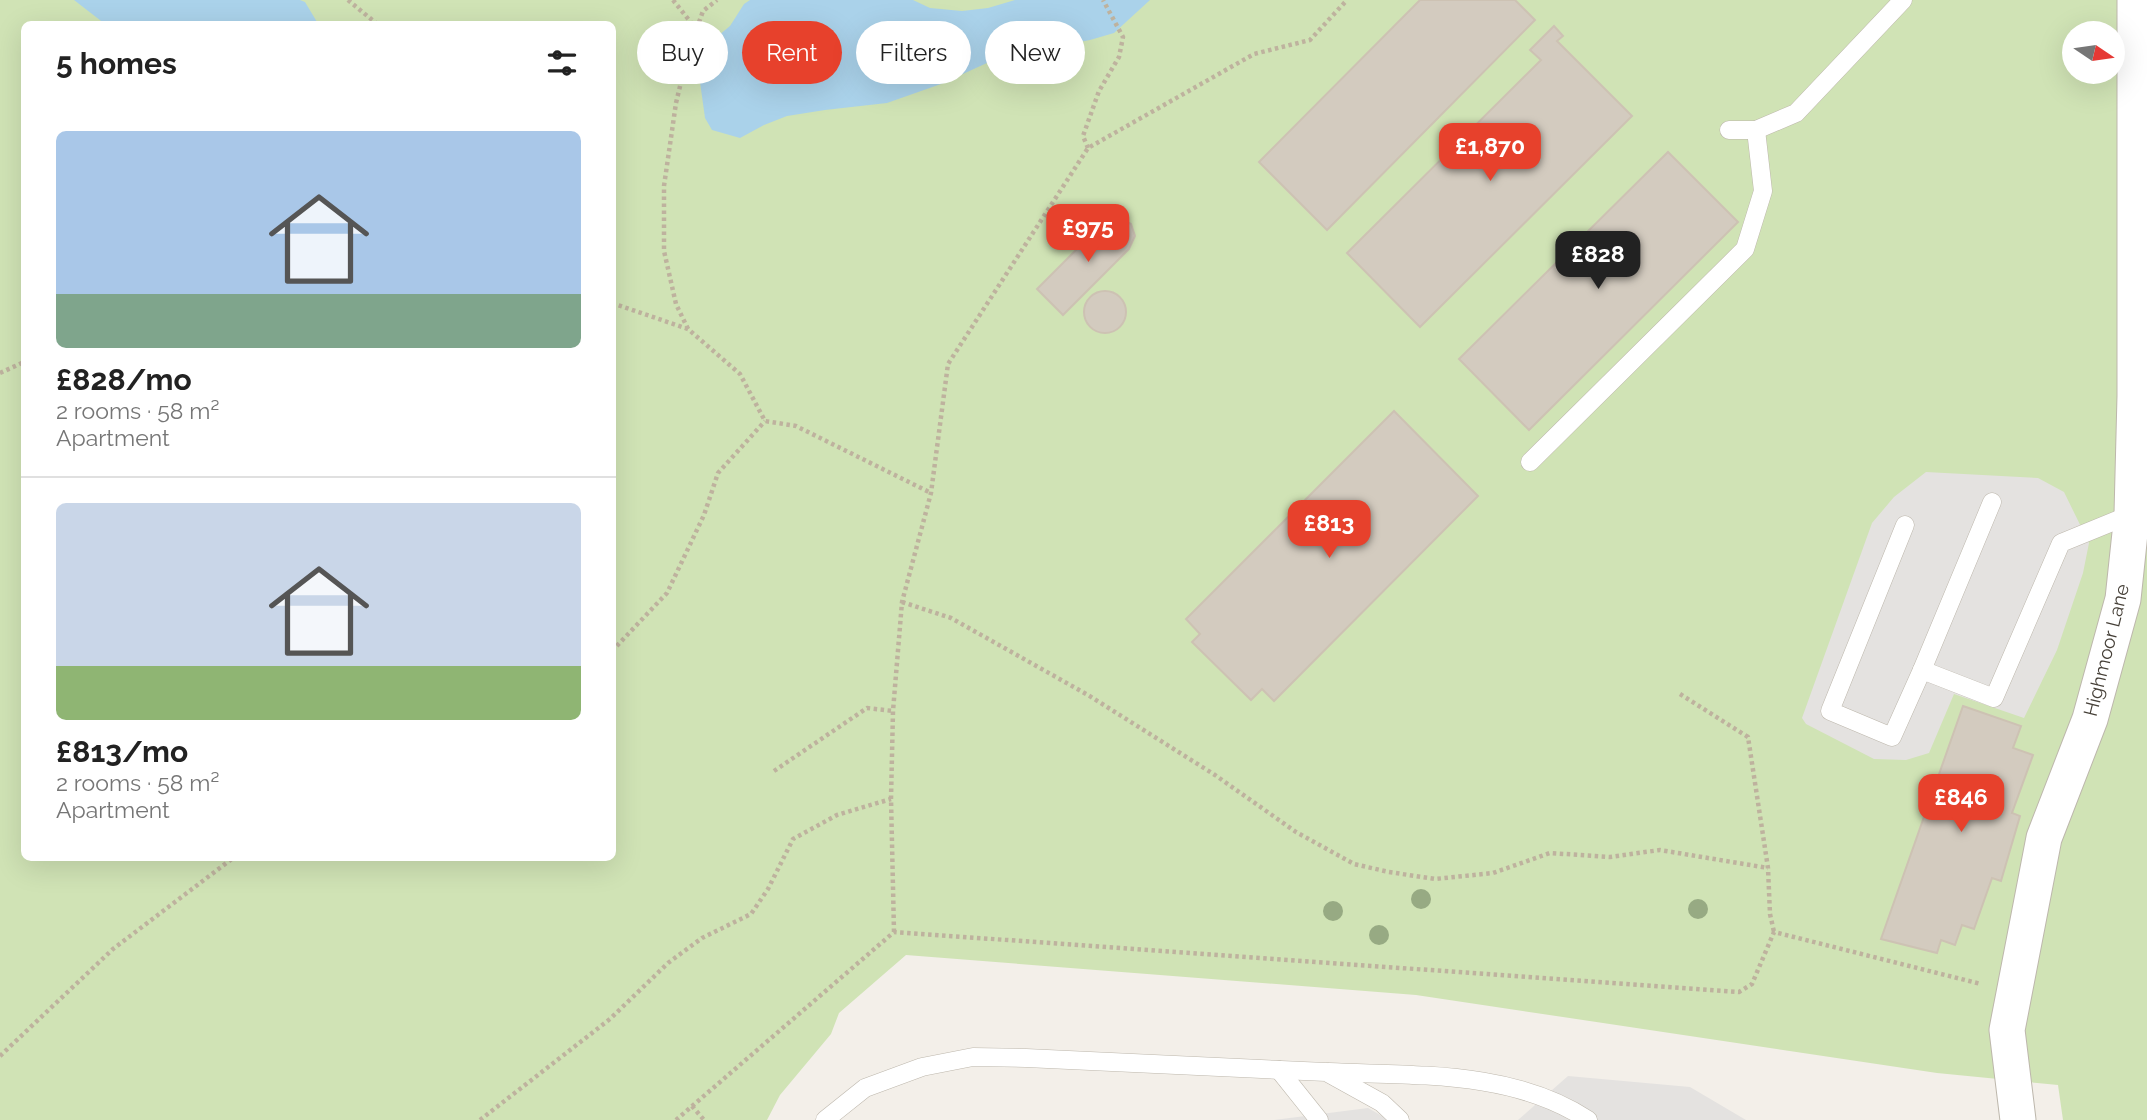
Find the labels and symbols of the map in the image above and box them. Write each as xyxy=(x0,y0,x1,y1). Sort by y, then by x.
north arrow xyxy=(2062,21,2124,84)
pin: £1,870 xyxy=(1433,124,1547,183)
pin: £975 xyxy=(1047,204,1129,264)
pin: £828 xyxy=(1557,232,1639,291)
pin: £813 xyxy=(1288,500,1370,560)
street label: Highmoor Lane xyxy=(2079,581,2133,719)
pin: £846 xyxy=(1920,774,2002,834)

